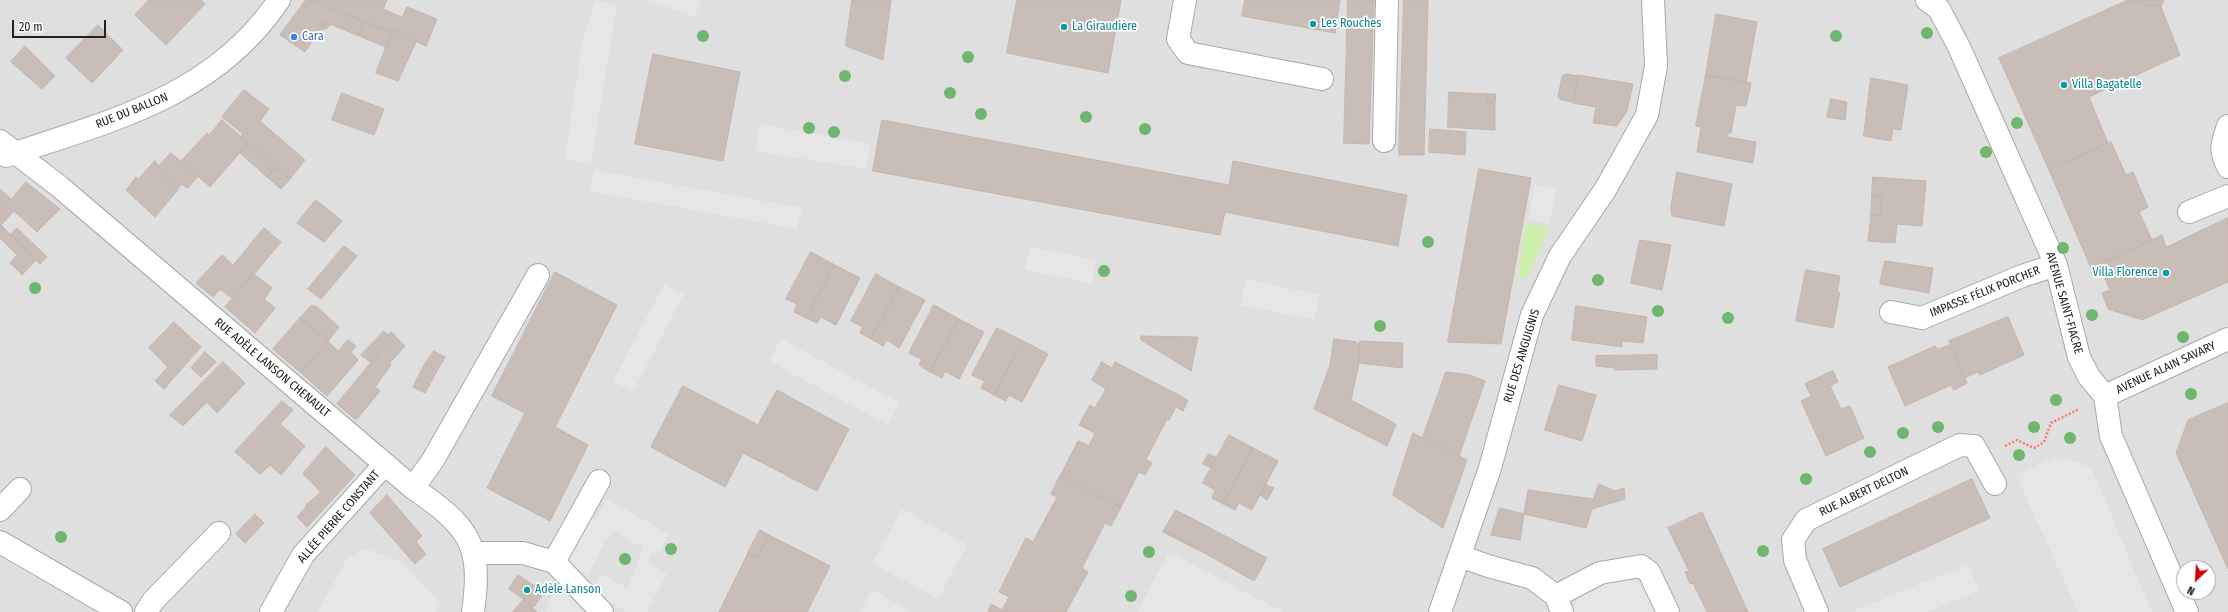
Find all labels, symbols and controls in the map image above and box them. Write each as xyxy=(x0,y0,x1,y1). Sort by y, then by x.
scale bar xyxy=(14,12,108,38)
place label: Les Rouches xyxy=(1321,17,1381,31)
marker: Les Rouches xyxy=(1308,19,1318,29)
text: 20 m xyxy=(19,20,43,34)
place label: La Giraudière xyxy=(1072,20,1137,34)
marker: La Giraudière xyxy=(1059,22,1069,32)
place label: Cara xyxy=(302,30,324,44)
marker: Cara xyxy=(289,32,299,42)
place label: Villa Bagatelle xyxy=(2072,78,2142,92)
marker: Villa Bagatelle xyxy=(2059,80,2069,90)
street label: RUE DU BALLON xyxy=(94,90,170,132)
street label: AVENUE SAINT-FIACRE xyxy=(2043,250,2085,356)
street label: IMPASSE FÉLIX PORCHER xyxy=(1928,263,2042,321)
place label: Villa Florence xyxy=(2092,266,2158,280)
marker: Villa Florence xyxy=(2161,268,2171,278)
street label: RUE DES ANGUIGNIS xyxy=(1501,307,1543,405)
street label: RUE ADÈLE LANSON CHENAULT xyxy=(211,315,333,421)
street label: AVENUE ALAIN SAVARY xyxy=(2114,339,2218,397)
street label: RUE ALBERT DELTON xyxy=(1817,464,1911,520)
street label: ALLÉE PIERRE CONSTANT xyxy=(295,468,383,566)
north arrow xyxy=(2176,560,2216,600)
place label: Adèle Lanson xyxy=(535,583,601,597)
text: N xyxy=(2185,583,2197,598)
marker: Adèle Lanson xyxy=(522,585,532,595)

